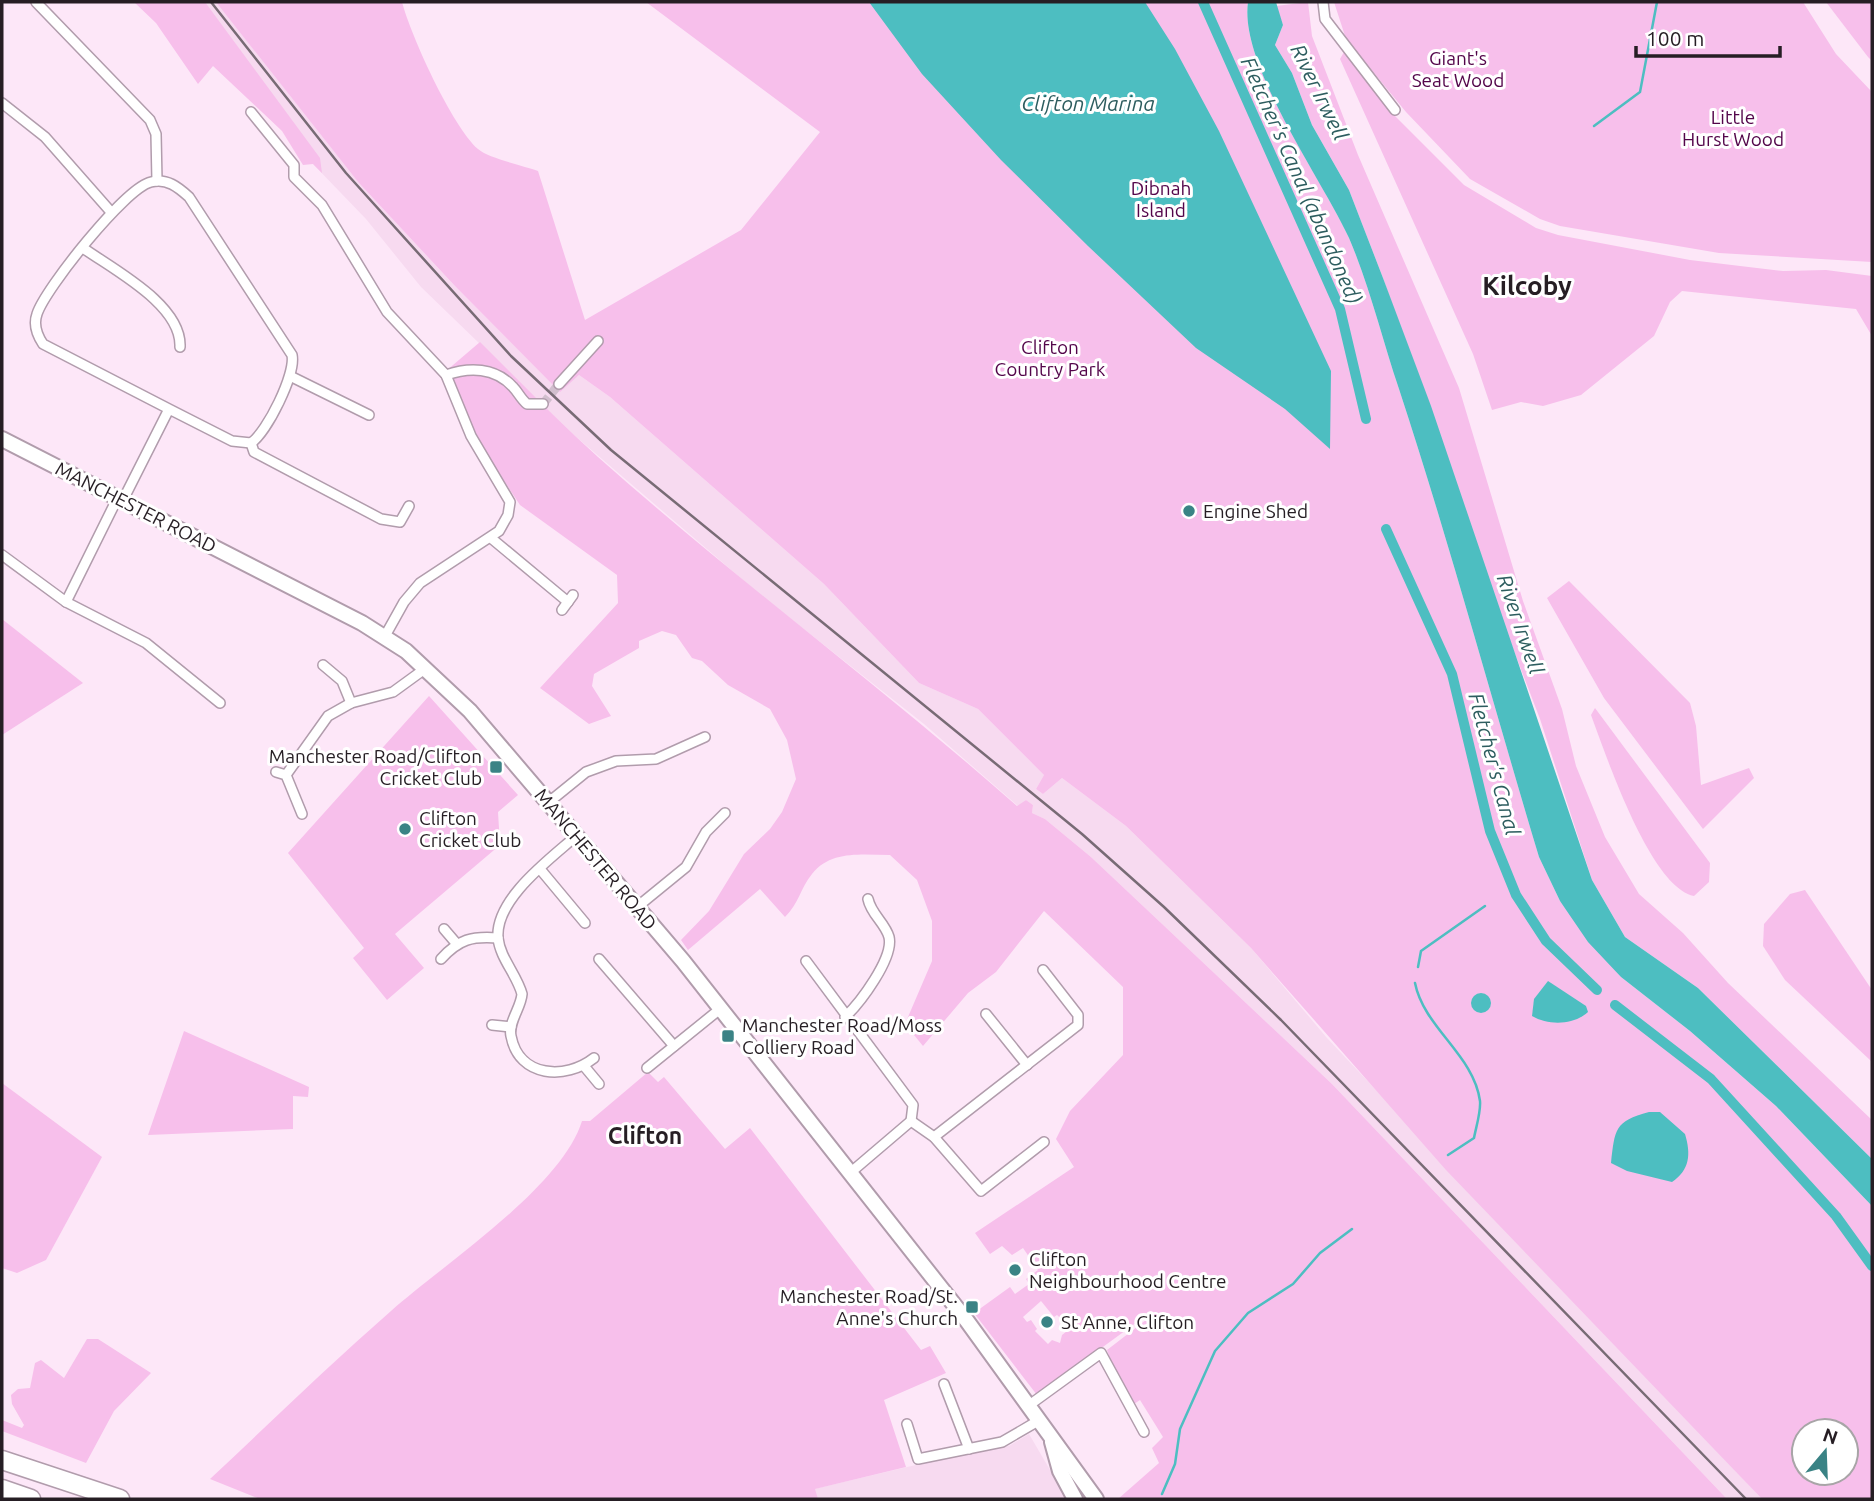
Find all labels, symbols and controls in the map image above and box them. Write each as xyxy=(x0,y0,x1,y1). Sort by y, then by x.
scale bar xyxy=(1636,14,1780,58)
text: 100 m xyxy=(1646,26,1704,50)
water label: River Irwell xyxy=(1286,40,1354,144)
park label: Giant's Seat Wood xyxy=(1412,47,1504,91)
water label: Fletcher's Canal (abandoned) xyxy=(1237,53,1367,307)
water label: Clifton Marina xyxy=(1021,91,1155,115)
park label: Little Hurst Wood xyxy=(1682,106,1784,150)
park label: Dibnah Island xyxy=(1131,177,1191,221)
district label: Kilcoby xyxy=(1482,271,1572,300)
park label: Clifton Country Park xyxy=(995,336,1106,380)
street label: MANCHESTER ROAD xyxy=(52,457,220,557)
place label: Engine Shed xyxy=(1203,500,1308,522)
marker: Engine Shed xyxy=(1181,503,1197,519)
water label: River Irwell xyxy=(1493,571,1549,677)
water label: Fletcher's Canal xyxy=(1464,690,1526,838)
place label: Manchester Road/Clifton Cricket Club xyxy=(269,745,482,789)
marker: Manchester Road/Clifton Cricket Club xyxy=(488,759,504,775)
street label: MANCHESTER ROAD xyxy=(531,784,661,934)
place label: Clifton Cricket Club xyxy=(419,807,521,851)
marker: Clifton Cricket Club xyxy=(397,821,413,837)
place label: Manchester Road/Moss Colliery Road xyxy=(742,1014,942,1058)
marker: Manchester Road/Moss Colliery Road xyxy=(720,1028,736,1044)
district label: Clifton xyxy=(608,1123,682,1148)
place label: Clifton Neighbourhood Centre xyxy=(1029,1248,1226,1292)
marker: Clifton Neighbourhood Centre xyxy=(1007,1262,1023,1278)
place label: Manchester Road/St. Anne's Church xyxy=(780,1285,958,1329)
marker: Manchester Road/St. Anne's Church xyxy=(964,1299,980,1315)
place label: St Anne, Clifton xyxy=(1061,1311,1194,1333)
marker: St Anne, Clifton xyxy=(1039,1314,1055,1330)
north arrow xyxy=(1790,1417,1860,1487)
text: N xyxy=(1820,1423,1841,1449)

